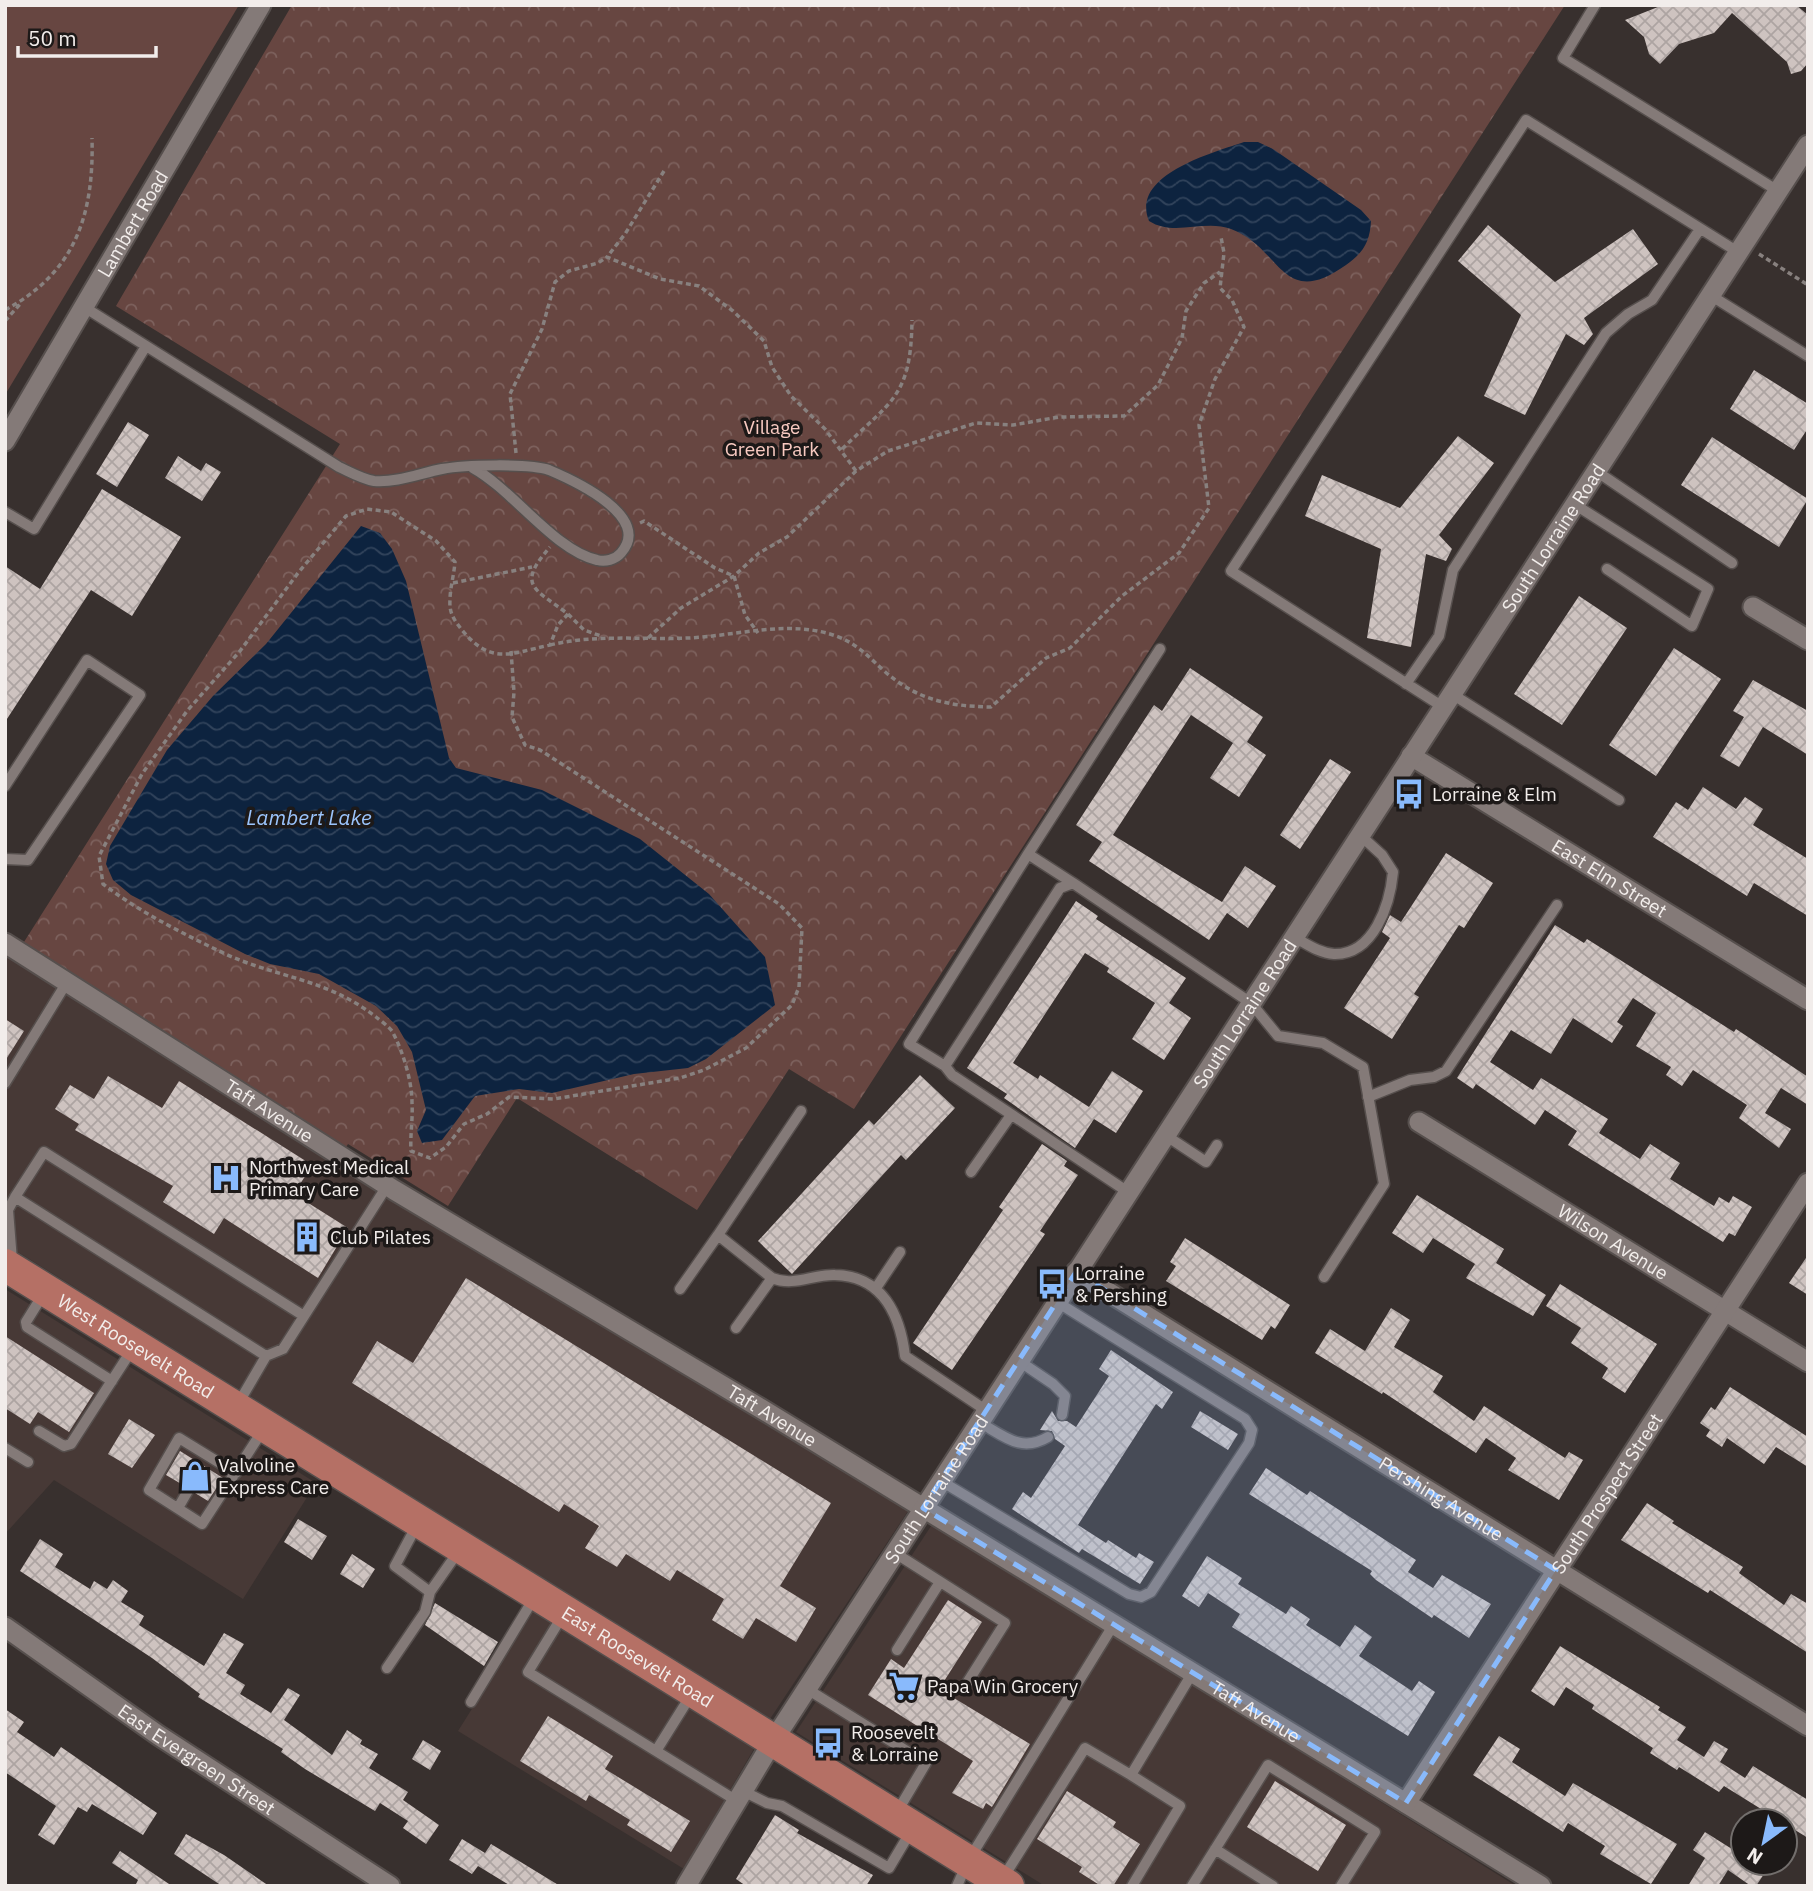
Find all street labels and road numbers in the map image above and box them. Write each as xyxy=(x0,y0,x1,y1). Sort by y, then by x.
street label: Lambert Road xyxy=(92,166,173,281)
street label: South Lorraine Road xyxy=(1496,459,1610,617)
street label: East Elm Street xyxy=(1547,833,1672,923)
street label: South Lorraine Road xyxy=(1188,935,1302,1093)
street label: Taft Avenue xyxy=(220,1074,318,1148)
street label: Wilson Avenue xyxy=(1553,1199,1673,1285)
street label: West Roosevelt Road xyxy=(53,1289,219,1404)
street label: Taft Avenue xyxy=(723,1379,821,1452)
street label: South Prospect Street xyxy=(1546,1408,1668,1578)
street label: South Lorraine Road xyxy=(879,1410,993,1568)
street label: Pershing Avenue xyxy=(1375,1451,1508,1546)
street label: East Roosevelt Road xyxy=(557,1601,718,1713)
street label: Taft Avenue xyxy=(1207,1675,1305,1748)
street label: East Evergreen Street xyxy=(113,1698,280,1820)

